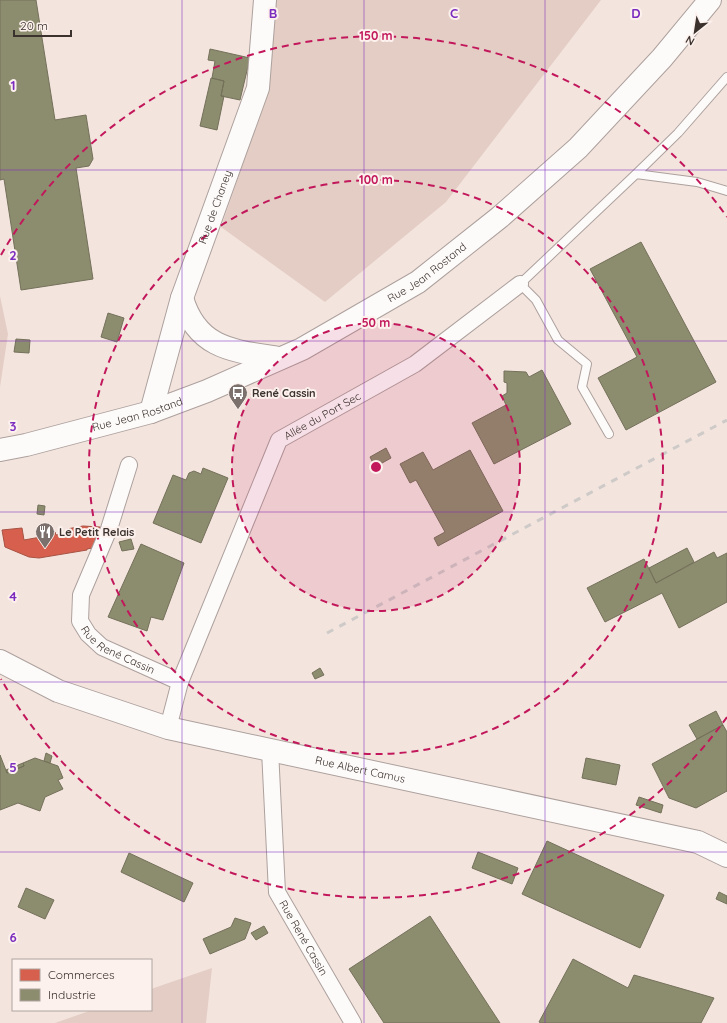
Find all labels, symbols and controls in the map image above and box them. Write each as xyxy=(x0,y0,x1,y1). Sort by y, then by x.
text: B xyxy=(269,5,277,21)
text: C xyxy=(450,5,458,21)
text: D xyxy=(631,5,641,21)
scale bar xyxy=(14,12,71,38)
north arrow xyxy=(675,12,715,52)
text: 20 m xyxy=(20,18,48,33)
text: 150 m xyxy=(359,28,393,43)
text: N xyxy=(683,33,697,49)
text: 1 xyxy=(10,77,16,93)
street label: Rue de Chaney xyxy=(195,168,235,246)
text: 100 m xyxy=(359,172,393,187)
street label: Rue Jean Rostand xyxy=(385,239,469,305)
text: 2 xyxy=(9,247,17,263)
text: 50 m xyxy=(362,315,390,330)
bus stop icon: René Cassin xyxy=(227,382,249,410)
place label: René Cassin xyxy=(252,386,316,400)
street label: Allée du Port Sec xyxy=(281,389,363,443)
street label: Rue Jean Rostand xyxy=(90,394,185,434)
text: 3 xyxy=(10,418,17,434)
centre of rings xyxy=(369,460,383,474)
restaurant icon: Le Petit Relais xyxy=(34,521,56,549)
place label: Le Petit Relais xyxy=(59,525,134,539)
text: 4 xyxy=(9,588,17,604)
street label: Rue René Cassin xyxy=(78,623,157,677)
street label: Rue Albert Camus xyxy=(314,753,407,786)
text: 5 xyxy=(9,759,17,775)
street label: Rue René Cassin xyxy=(276,897,331,978)
text: 6 xyxy=(9,929,17,945)
legend xyxy=(12,959,152,1011)
text: Commerces xyxy=(48,967,115,982)
text: Industrie xyxy=(48,987,96,1002)

